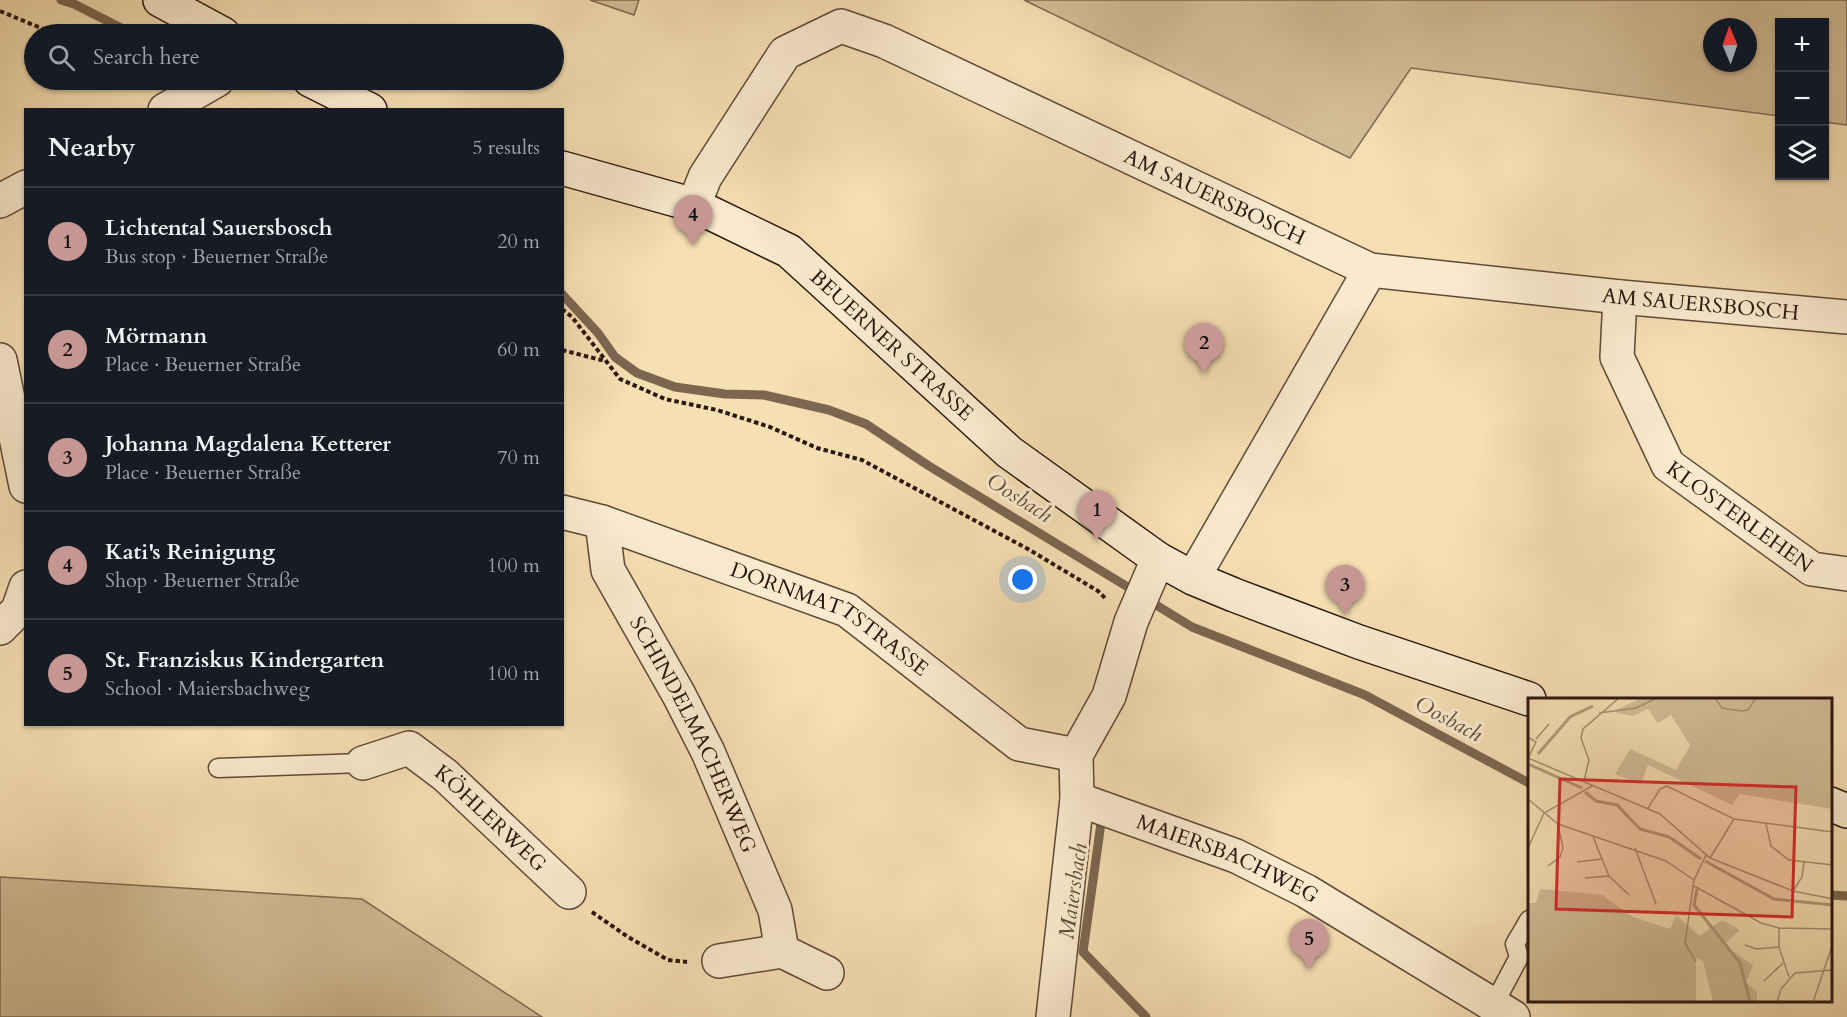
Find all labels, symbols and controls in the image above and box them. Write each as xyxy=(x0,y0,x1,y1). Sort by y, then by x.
north arrow xyxy=(1703,18,1757,72)
map controls xyxy=(1775,18,1829,180)
button: + xyxy=(1775,18,1829,72)
search box xyxy=(24,24,564,90)
icon: search xyxy=(45,41,78,74)
text: Search here xyxy=(93,42,200,72)
button: − xyxy=(1775,72,1829,126)
button: layers xyxy=(1775,126,1829,180)
text: Nearby xyxy=(48,130,136,165)
text: 5 results xyxy=(472,134,540,161)
street label: AM SAUERSBOSCH xyxy=(1119,142,1310,253)
pin: 4 xyxy=(674,196,712,245)
text: Lichtental Sauersbosch xyxy=(105,213,333,243)
text: 1 xyxy=(62,228,73,255)
text: 20 m xyxy=(497,228,540,255)
text: Bus stop · Beuerner Straße xyxy=(105,243,328,270)
street label: BEUERNER STRASSE xyxy=(803,263,980,428)
street label: AM SAUERSBOSCH xyxy=(1601,281,1800,328)
text: Mörmann xyxy=(105,321,208,351)
pin: 2 xyxy=(1184,324,1224,373)
text: 2 xyxy=(62,336,73,363)
text: 60 m xyxy=(497,336,540,363)
text: Place · Beuerner Straße xyxy=(105,351,301,378)
text: Johanna Magdalena Ketterer xyxy=(105,429,391,459)
text: 3 xyxy=(62,444,73,471)
text: 70 m xyxy=(497,444,540,471)
street label: KLOSTERLEHEN xyxy=(1660,454,1819,580)
text: Place · Beuerner Straße xyxy=(105,459,301,486)
water label: Oosbach xyxy=(981,466,1059,530)
pin: 1 xyxy=(1078,490,1116,540)
text: Kati's Reinigung xyxy=(105,537,275,567)
text: 4 xyxy=(62,552,73,579)
text: 100 m xyxy=(487,552,540,579)
street label: DORNMATTSTRASSE xyxy=(726,555,934,683)
your location xyxy=(1008,565,1037,594)
pin: 3 xyxy=(1326,566,1364,615)
text: Shop · Beuerner Straße xyxy=(105,567,300,594)
street label: SCHINDELMACHERWEG xyxy=(622,611,763,858)
text: St. Franziskus Kindergarten xyxy=(105,645,384,675)
text: 5 xyxy=(62,660,73,687)
text: 100 m xyxy=(487,660,540,687)
text: School · Maiersbachweg xyxy=(105,675,310,702)
water label: Oosbach xyxy=(1409,689,1488,749)
inset map xyxy=(1528,698,1832,1002)
street label: KÖHLERWEG xyxy=(428,758,553,879)
street label: MAIERSBACHWEG xyxy=(1132,807,1324,911)
water label: Maiersbach xyxy=(1051,841,1095,941)
pin: 5 xyxy=(1290,920,1328,969)

